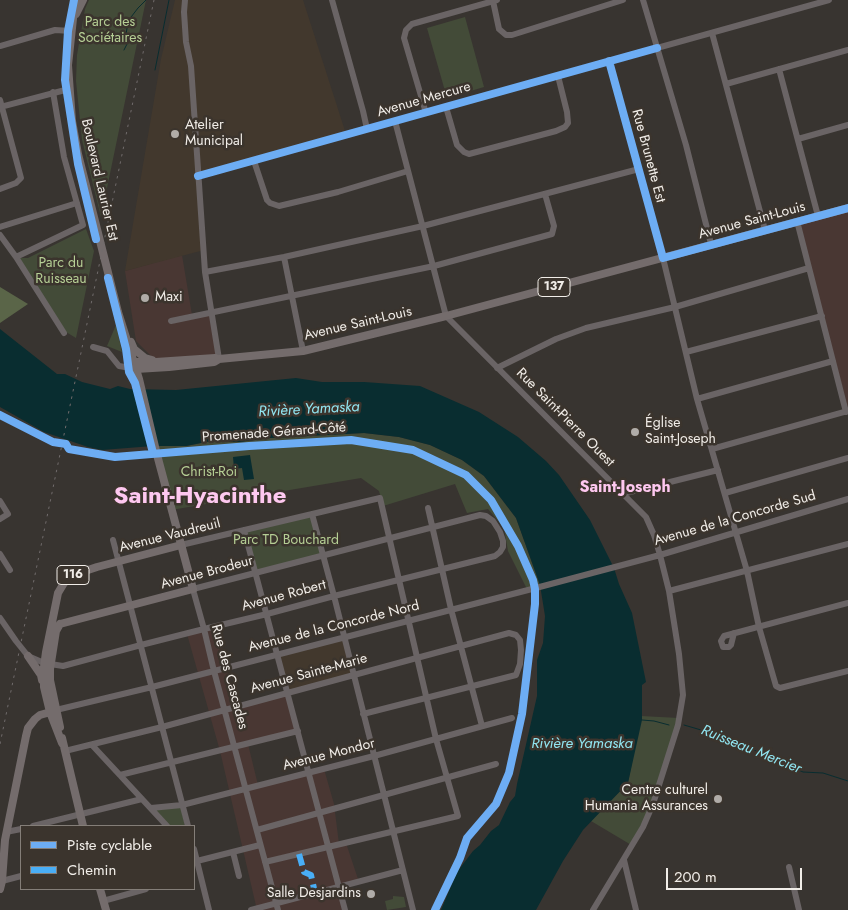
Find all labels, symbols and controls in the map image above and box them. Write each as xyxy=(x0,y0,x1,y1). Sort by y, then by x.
park label: Parc des Sociétaires xyxy=(78,15,142,48)
street label: Avenue Mercure xyxy=(375,79,473,121)
street label: Rue Brunette Est xyxy=(627,107,669,205)
street label: Boulevard Laurier Est xyxy=(77,117,121,243)
place label: Atelier Municipal xyxy=(185,118,243,150)
marker: Atelier Municipal xyxy=(169,128,181,140)
street label: Avenue Saint-Louis xyxy=(697,199,807,243)
park label: Parc du Ruisseau xyxy=(35,256,87,288)
road number: 137 xyxy=(538,278,570,296)
place label: Maxi xyxy=(155,290,183,306)
marker: Maxi xyxy=(139,292,151,304)
street label: Avenue Saint-Louis xyxy=(302,303,414,345)
street label: Rue Saint-Pierre Ouest xyxy=(512,365,618,471)
water label: Rivière Yamaska xyxy=(258,398,360,422)
place label: Église Saint-Joseph xyxy=(645,416,716,448)
street label: Promenade Gérard-Côté xyxy=(201,420,347,446)
marker: Église Saint-Joseph xyxy=(629,426,641,438)
park label: Christ-Roi xyxy=(181,465,237,481)
district label: Saint-Joseph xyxy=(579,478,671,498)
district label: Saint-Hyacinthe xyxy=(114,483,286,511)
street label: Avenue de la Concorde Sud xyxy=(652,488,818,550)
street label: Avenue Vaudreuil xyxy=(118,515,222,557)
park label: Parc TD Bouchard xyxy=(233,533,339,549)
street label: Avenue Brodeur xyxy=(159,553,255,593)
road number: 116 xyxy=(57,566,89,584)
street label: Avenue Robert xyxy=(240,577,328,615)
street label: Avenue de la Concorde Nord xyxy=(247,598,421,656)
street label: Rue des Cascades xyxy=(207,623,251,731)
street label: Avenue Sainte-Marie xyxy=(249,650,369,698)
water label: Ruisseau Mercier xyxy=(698,722,804,778)
street label: Avenue Mondor xyxy=(281,735,377,775)
water label: Rivière Yamaska xyxy=(531,735,633,753)
place label: Centre culturel Humania Assurances xyxy=(585,783,708,816)
marker: Centre culturel Humania Assurances xyxy=(712,793,724,805)
legend xyxy=(20,825,195,890)
text: Piste cyclable xyxy=(67,834,152,856)
scale bar xyxy=(668,858,804,890)
text: Chemin xyxy=(67,859,116,881)
text: 200 m xyxy=(674,866,717,888)
place label: Salle Desjardins xyxy=(267,886,361,902)
marker: Salle Desjardins xyxy=(365,888,377,900)

